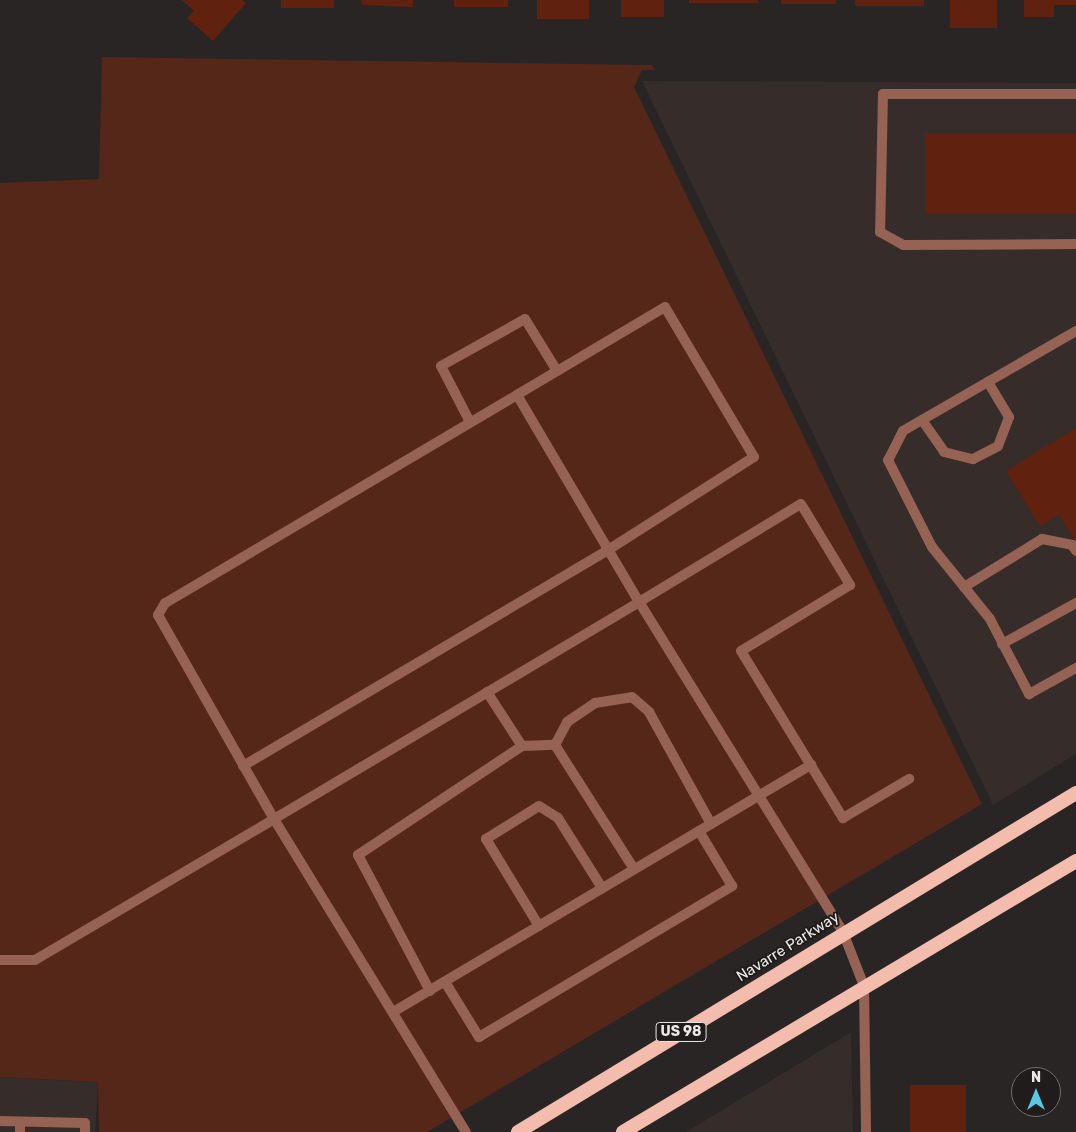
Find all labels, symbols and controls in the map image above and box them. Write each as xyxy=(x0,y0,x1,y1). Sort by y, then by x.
street label: Navarre Parkway xyxy=(733,908,843,986)
road number: US 98 xyxy=(655,1020,707,1044)
north arrow xyxy=(1011,1067,1061,1117)
text: N xyxy=(1031,1069,1041,1086)

